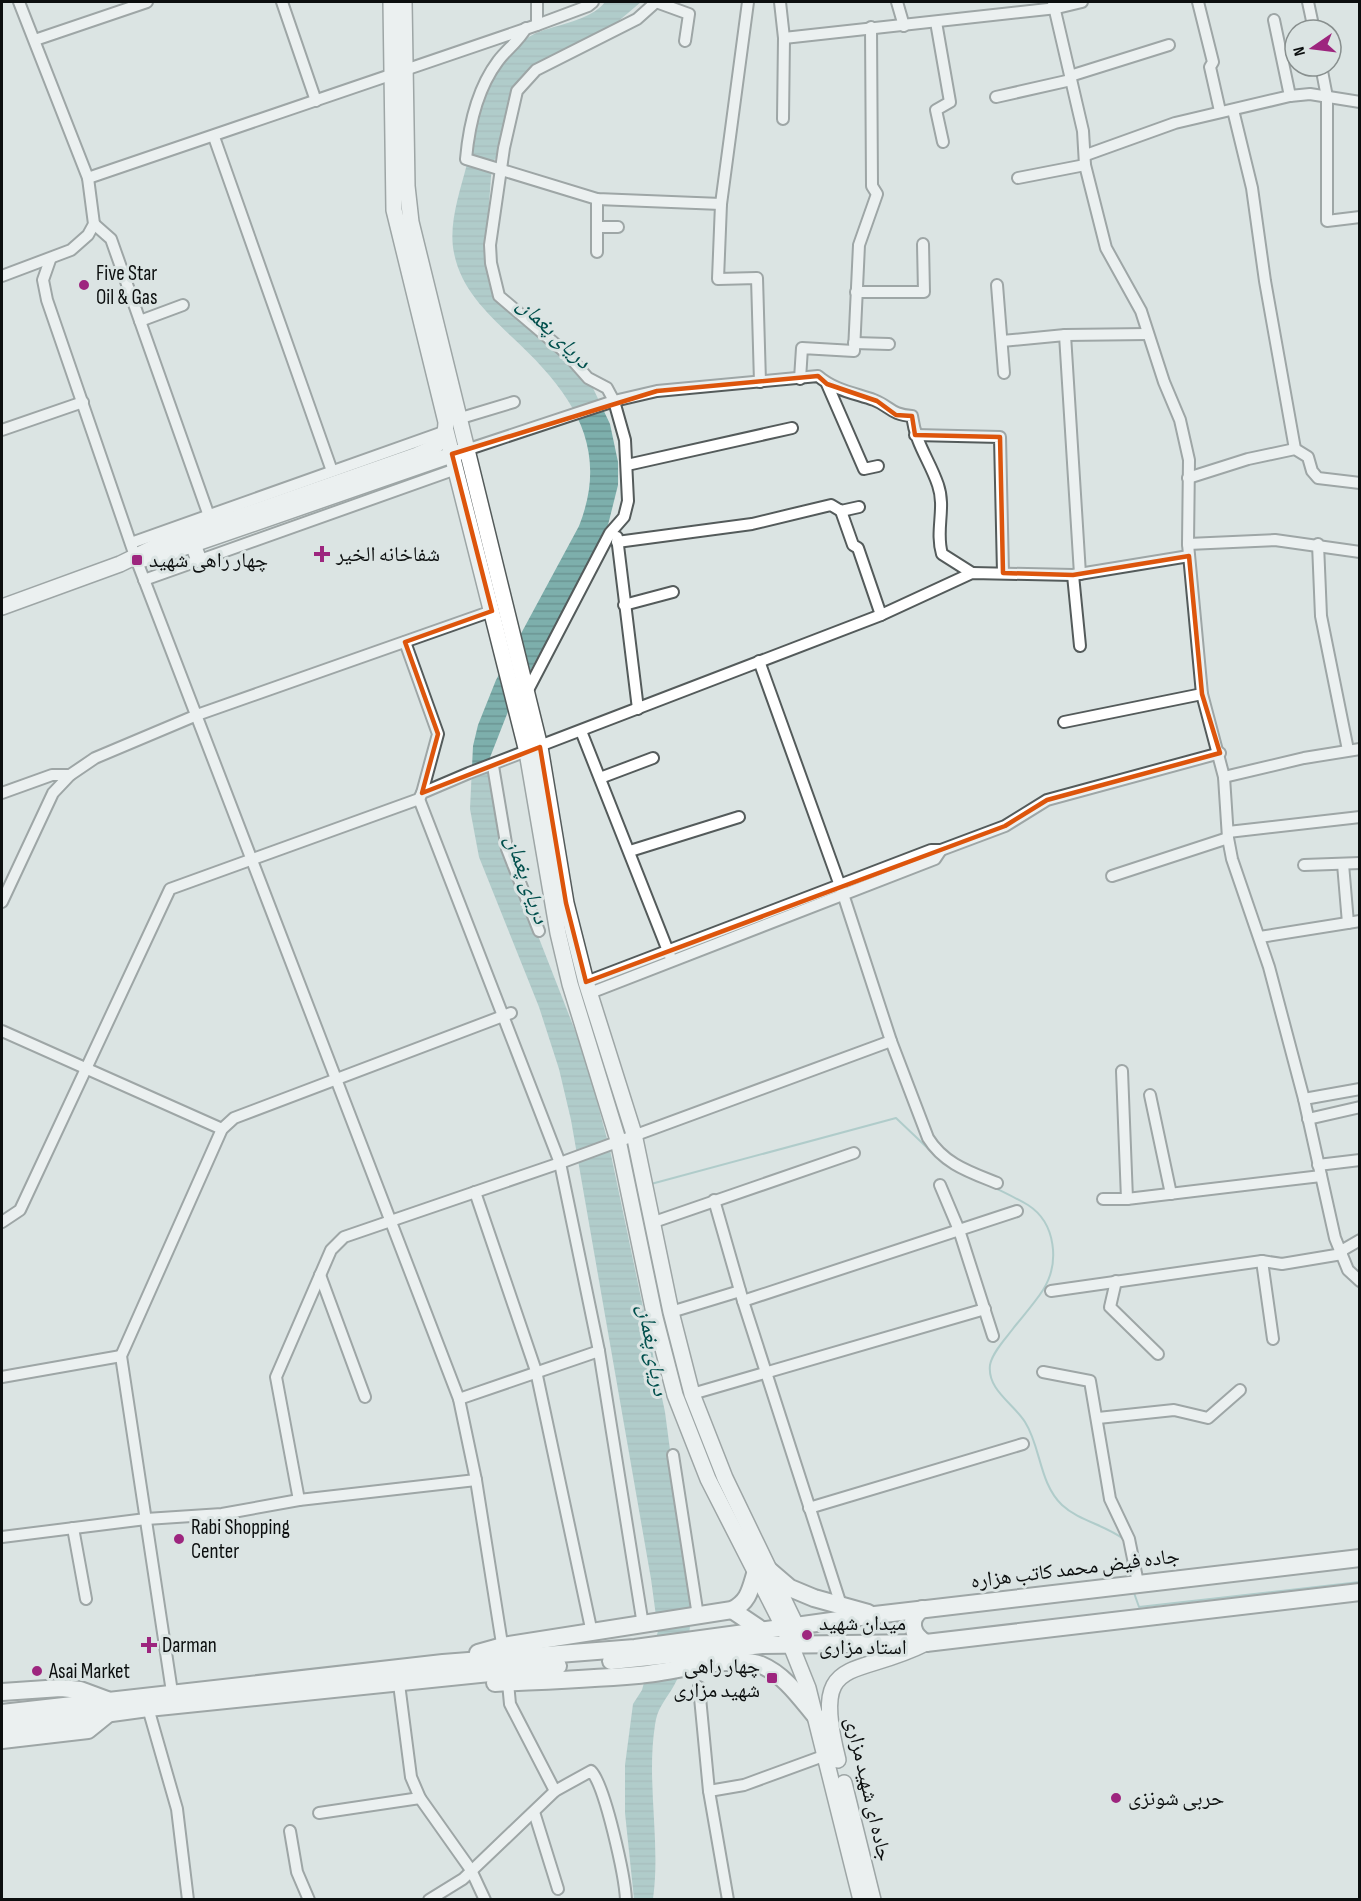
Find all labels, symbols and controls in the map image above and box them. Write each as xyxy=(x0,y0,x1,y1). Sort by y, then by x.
north arrow xyxy=(1283,18,1343,78)
text: N xyxy=(1290,45,1310,58)
place label: Five Star Oil & Gas xyxy=(96,261,157,310)
marker: Five Star Oil & Gas xyxy=(77,278,91,292)
water label: دریای پغمان xyxy=(511,291,597,375)
place label: شفاخانه الخیر xyxy=(335,542,440,567)
marker: شفاخانه الخیر xyxy=(313,545,331,563)
place label: چهار راهی شهید xyxy=(149,548,268,573)
marker: چهار راهی شهید xyxy=(130,553,144,567)
water label: دریای پغمان xyxy=(499,832,555,928)
water label: دریای پغمان xyxy=(631,1303,674,1399)
place label: Rabi Shopping Center xyxy=(191,1515,290,1564)
marker: Rabi Shopping Center xyxy=(172,1532,186,1546)
street label: جاده فیض محمد کاتب هزاره xyxy=(969,1543,1181,1594)
place label: میدان شهید استاد مزاری xyxy=(819,1611,907,1660)
marker: میدان شهید استاد مزاری xyxy=(800,1628,814,1642)
place label: Darman xyxy=(162,1633,217,1658)
marker: Darman xyxy=(140,1636,158,1654)
place label: چهار راهی شهید مزاری xyxy=(673,1654,760,1703)
place label: Asai Market xyxy=(48,1659,130,1684)
marker: Asai Market xyxy=(30,1664,44,1678)
marker: چهار راهی شهید مزاری xyxy=(765,1671,779,1685)
street label: جاده ای شهید مزاری xyxy=(840,1714,897,1864)
place label: حربی شونزی xyxy=(1128,1786,1224,1811)
marker: حربی شونزی xyxy=(1109,1791,1123,1805)

